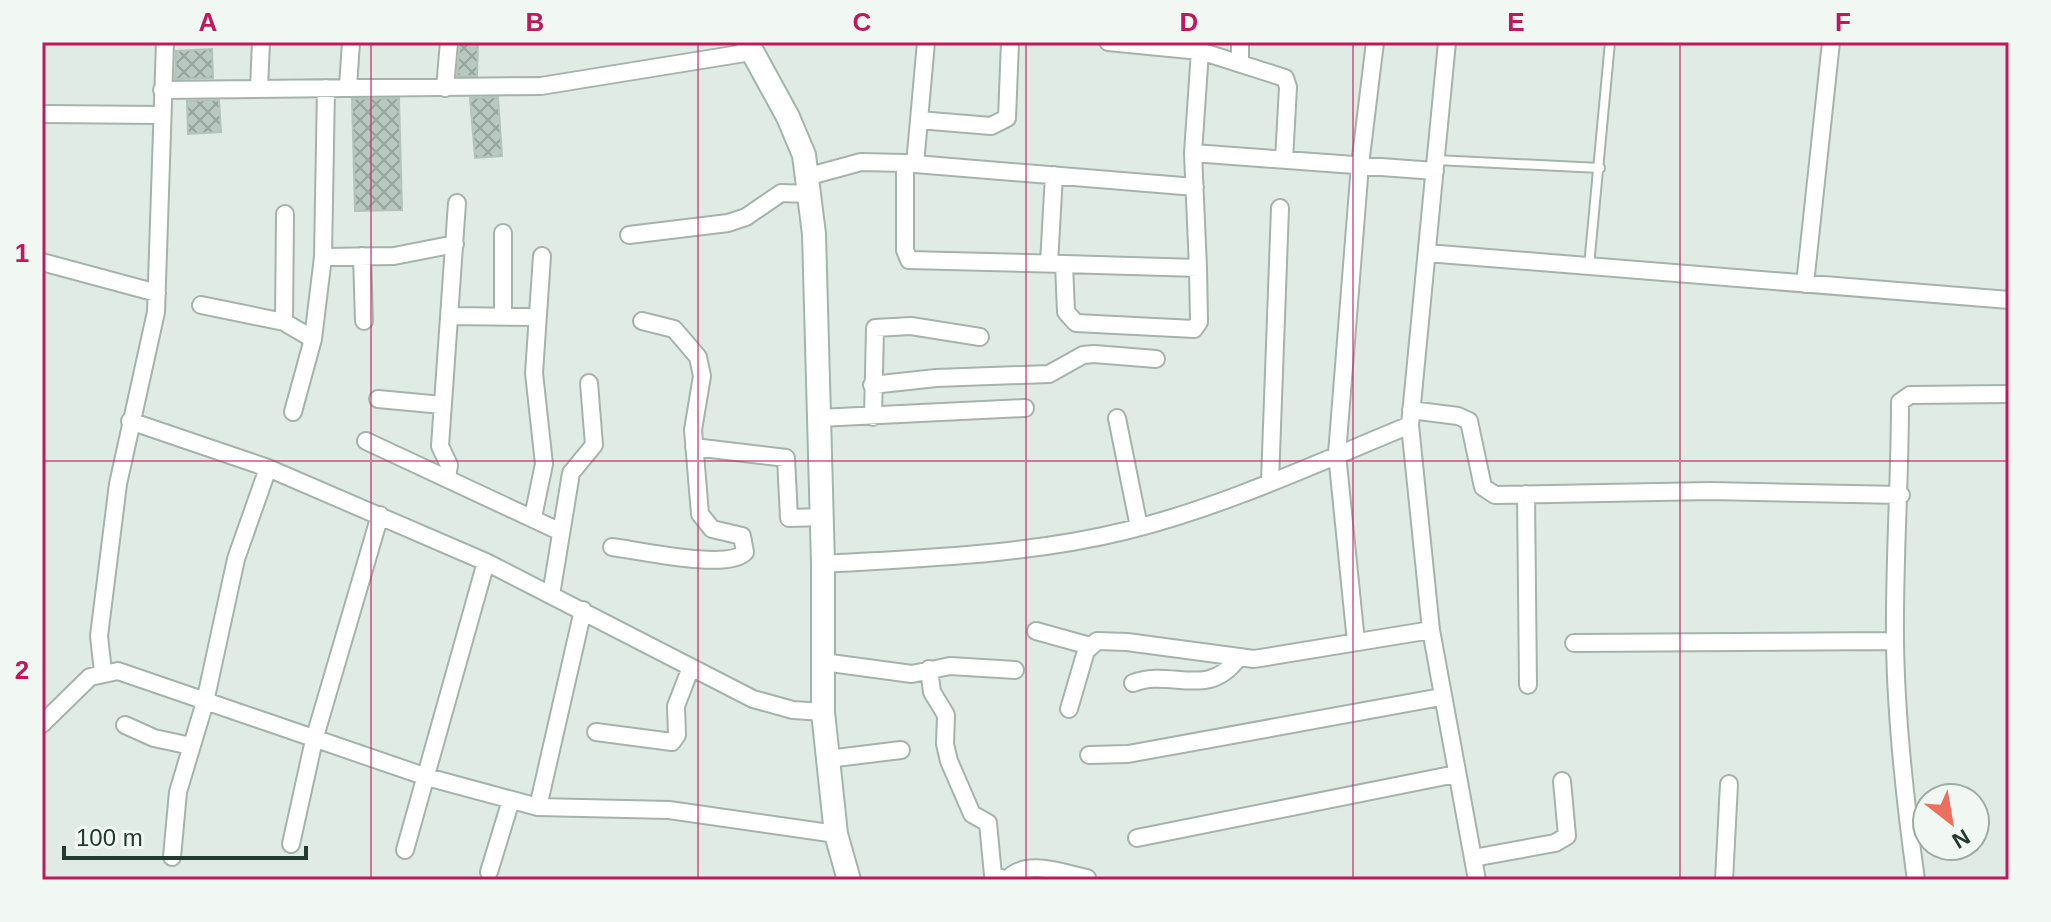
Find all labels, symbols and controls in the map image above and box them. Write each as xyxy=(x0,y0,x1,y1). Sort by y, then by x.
text: A xyxy=(199,7,218,37)
text: B xyxy=(526,7,544,37)
text: C xyxy=(853,7,872,37)
text: D xyxy=(1180,7,1198,37)
text: E xyxy=(1507,7,1525,37)
text: F xyxy=(1835,7,1851,37)
text: 1 xyxy=(15,238,29,268)
text: 2 xyxy=(15,655,29,685)
north arrow xyxy=(1911,782,1991,862)
scale bar xyxy=(64,810,306,860)
text: 100 m xyxy=(76,824,143,851)
text: N xyxy=(1948,824,1974,854)

